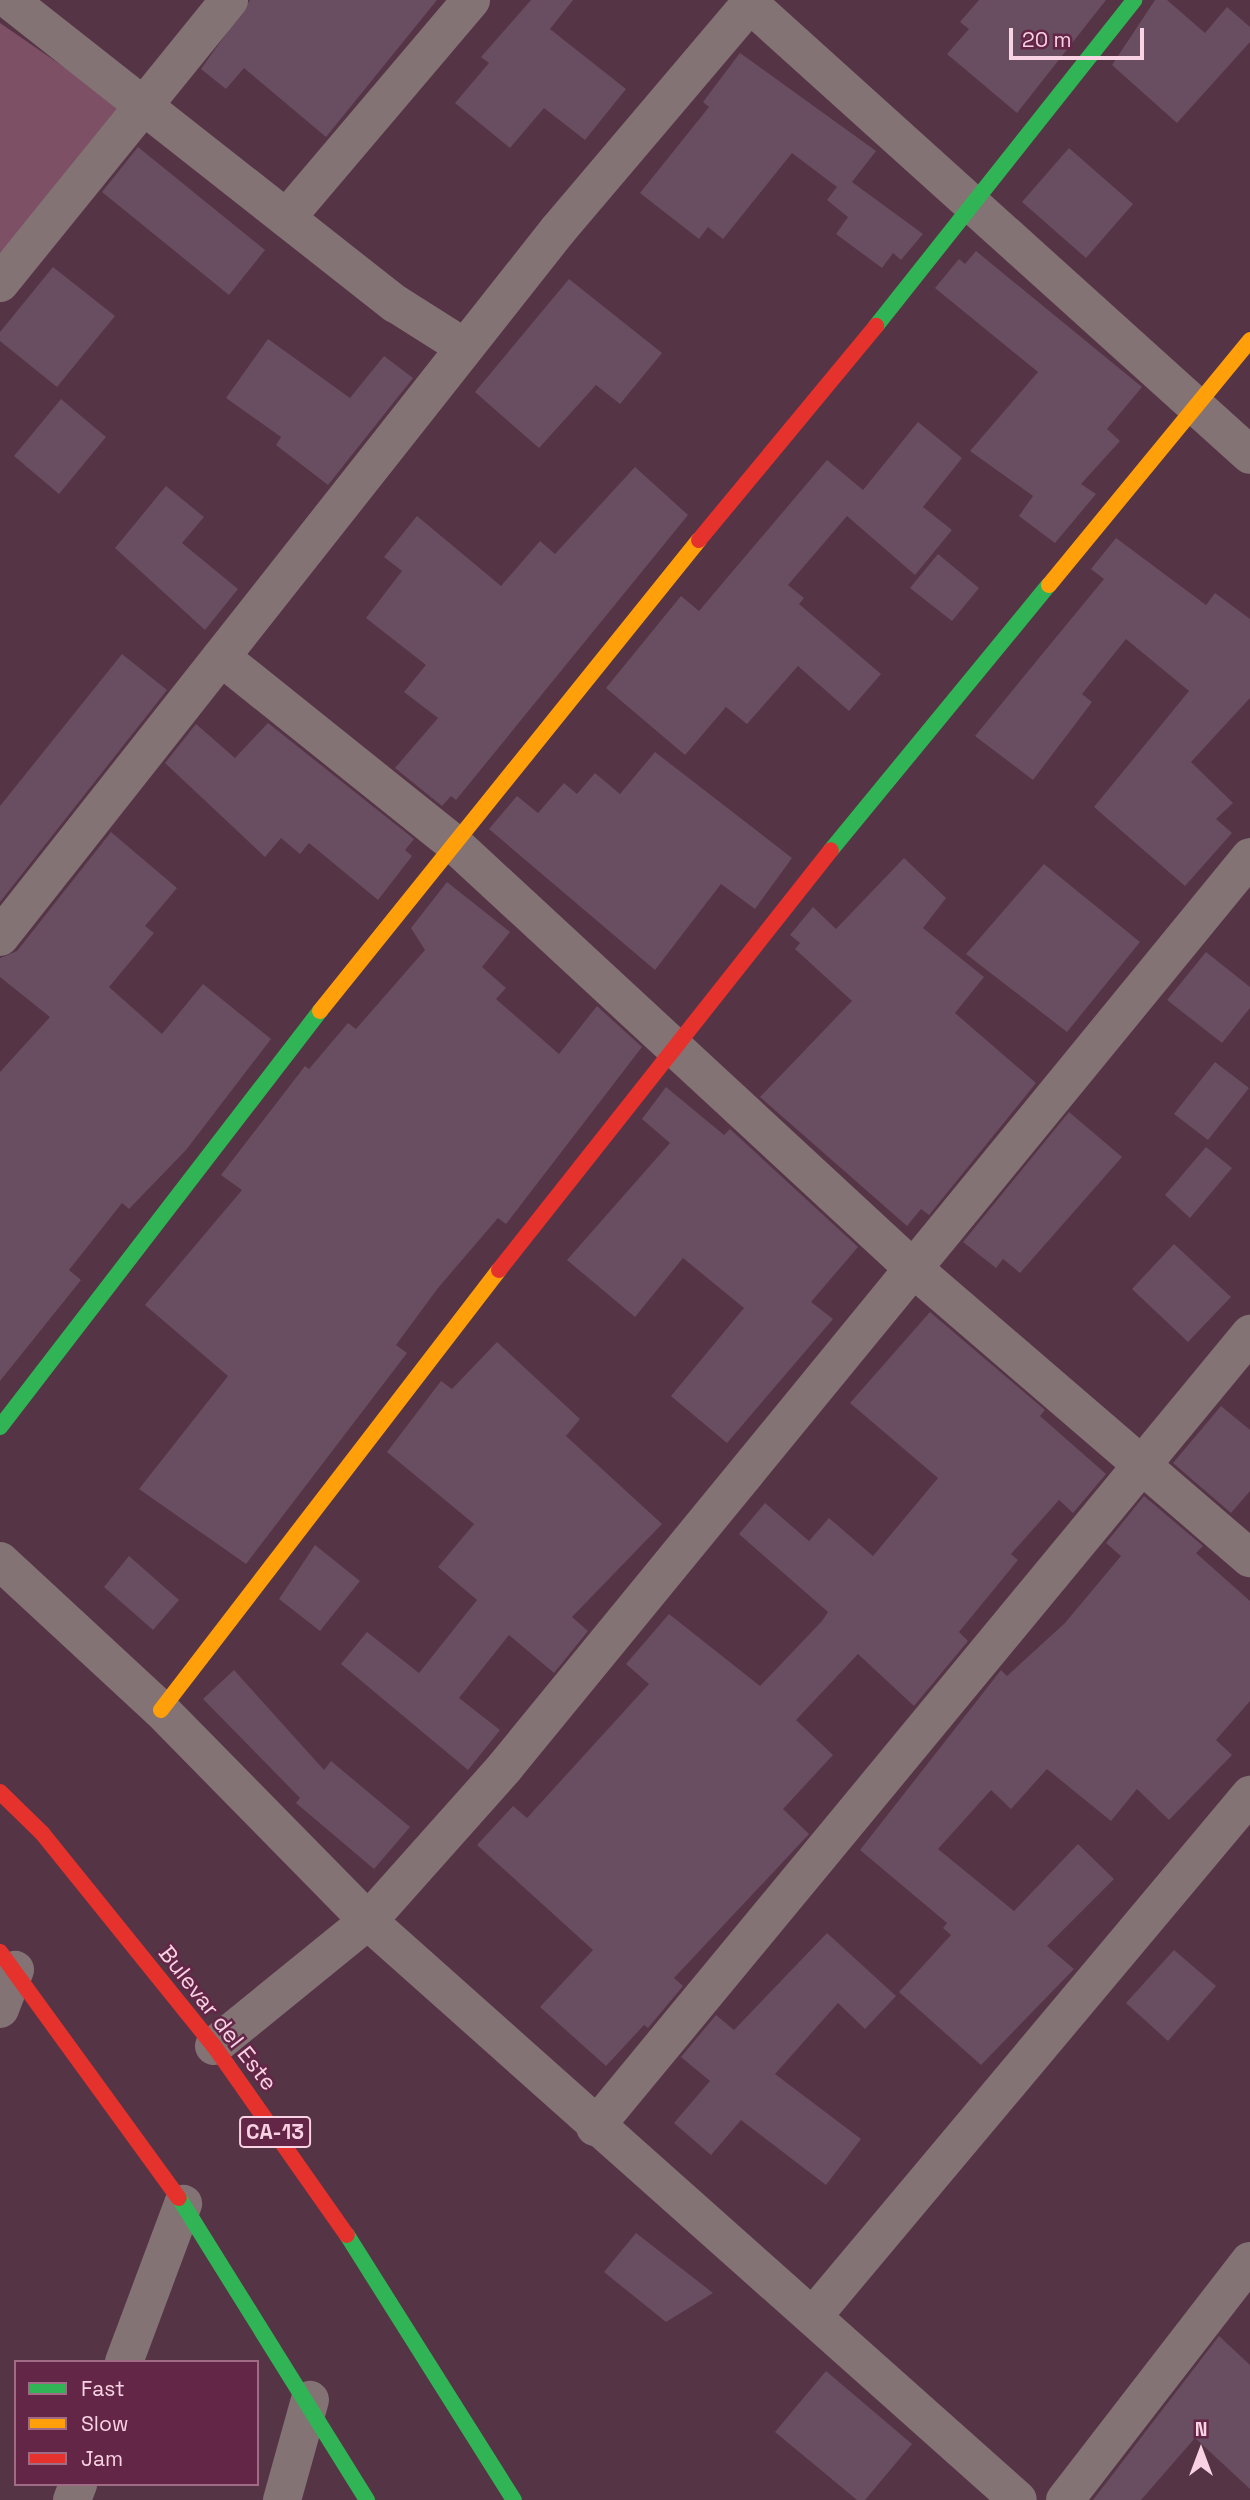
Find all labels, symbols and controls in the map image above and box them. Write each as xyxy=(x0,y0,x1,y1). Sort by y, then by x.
scale bar xyxy=(1012,14,1147,58)
text: 20 m xyxy=(1022,26,1072,53)
street label: Bulevar del Este xyxy=(153,1940,283,2096)
road number: CA-13 xyxy=(238,2114,312,2150)
legend xyxy=(14,2360,259,2486)
text: Fast xyxy=(81,2375,125,2402)
text: Slow xyxy=(81,2410,129,2437)
north arrow xyxy=(1166,2416,1236,2486)
text: N xyxy=(1195,2417,1207,2442)
text: Jam xyxy=(81,2445,123,2472)

